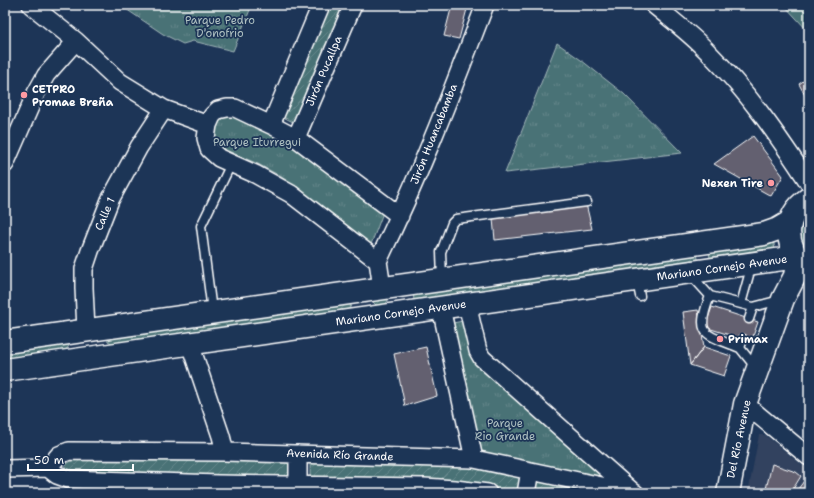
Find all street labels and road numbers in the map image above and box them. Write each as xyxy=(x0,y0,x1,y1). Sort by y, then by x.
street label: Jirón Pucallpa xyxy=(302,33,346,109)
street label: Jirón Huancabamba xyxy=(407,81,461,186)
street label: Calle 1 xyxy=(91,195,119,233)
street label: Mariano Cornejo Avenue xyxy=(656,251,788,285)
street label: Mariano Cornejo Avenue xyxy=(335,296,467,330)
street label: Del Río Avenue xyxy=(723,398,755,480)
street label: Avenida Río Grande xyxy=(286,446,394,464)

